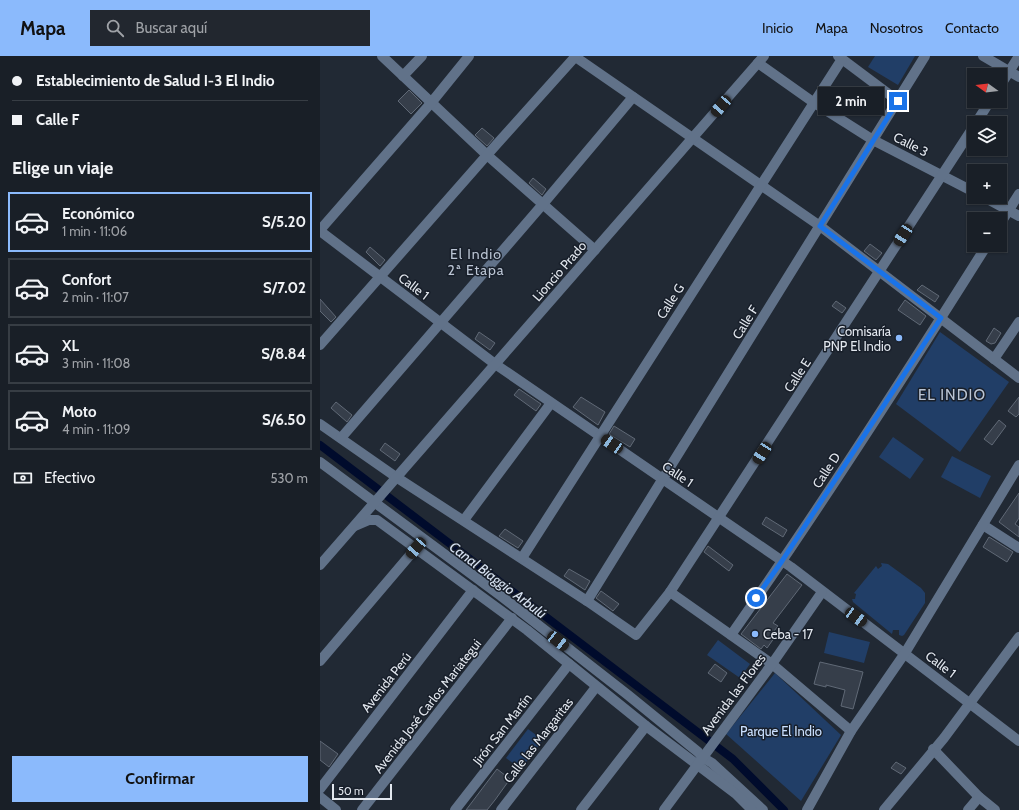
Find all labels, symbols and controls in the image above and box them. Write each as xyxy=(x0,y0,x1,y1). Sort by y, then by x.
search box xyxy=(90,10,370,46)
text: Mapa xyxy=(20,17,66,40)
icon: search xyxy=(104,17,126,39)
text: Buscar aquí xyxy=(136,19,207,37)
text: Inicio xyxy=(762,19,793,37)
text: Mapa xyxy=(815,19,848,37)
text: Nosotros xyxy=(870,19,923,37)
text: Contacto xyxy=(945,19,999,37)
north arrow xyxy=(967,68,1007,108)
map controls xyxy=(967,68,1007,252)
text: Establecimiento de Salud I-3 El Indio xyxy=(36,72,275,90)
callout: 2 min xyxy=(818,87,884,115)
route end xyxy=(889,92,907,110)
car xyxy=(709,93,733,119)
text: 2 min xyxy=(835,93,867,109)
text: Calle F xyxy=(36,111,79,129)
button: layers xyxy=(967,116,1007,156)
street label: Calle 3 xyxy=(891,128,931,160)
text: Elige un viaje xyxy=(12,157,113,179)
button: + xyxy=(967,164,1007,204)
icon: car xyxy=(14,204,50,240)
text: Económico xyxy=(62,205,134,223)
button: − xyxy=(967,212,1007,252)
text: S/5.20 xyxy=(262,213,306,231)
car xyxy=(891,222,915,248)
text: 1 min · 11:06 xyxy=(62,223,127,239)
street label: Lioncio Prado xyxy=(529,238,589,304)
district label: El Indio 2ª Etapa xyxy=(448,245,504,279)
street label: Calle 1 xyxy=(396,269,432,303)
icon: car xyxy=(14,270,50,306)
text: Confort xyxy=(62,271,111,289)
text: S/7.02 xyxy=(263,279,306,297)
street label: Calle G xyxy=(653,280,687,322)
text: 2 min · 11:07 xyxy=(62,289,129,305)
street label: Calle F xyxy=(728,302,762,342)
place label: Comisaría PNP El Indio xyxy=(823,323,892,354)
marker: Comisaría PNP El Indio xyxy=(894,333,904,343)
icon: car xyxy=(14,336,50,372)
text: XL xyxy=(62,337,79,355)
text: S/8.84 xyxy=(261,345,306,363)
text: 3 min · 11:08 xyxy=(62,355,130,371)
street label: Calle E xyxy=(780,355,814,395)
district label: EL INDIO xyxy=(918,386,986,404)
icon: car xyxy=(14,402,50,438)
text: Moto xyxy=(62,403,96,421)
text: S/6.50 xyxy=(262,411,306,429)
text: 4 min · 11:09 xyxy=(62,421,130,437)
car xyxy=(599,432,625,456)
car xyxy=(750,440,774,466)
street label: Calle D xyxy=(809,449,843,491)
street label: Calle 1 xyxy=(659,458,697,490)
icon: cash xyxy=(12,467,34,489)
text: Efectivo xyxy=(44,469,95,487)
text: 530 m xyxy=(271,470,308,486)
car xyxy=(404,535,428,561)
water label: Canal Biaggio Arbulú xyxy=(446,538,550,623)
route start xyxy=(747,589,765,607)
car xyxy=(843,605,869,629)
place label: Ceba - 17 xyxy=(763,626,814,642)
car xyxy=(545,629,571,653)
marker: Ceba - 17 xyxy=(750,629,760,639)
street label: Avenida José Carlos Mariategui xyxy=(370,636,484,776)
street label: Calle 1 xyxy=(923,647,959,681)
street label: Avenida Perú xyxy=(358,649,415,715)
street label: Avenida las Flores xyxy=(697,650,769,738)
street label: Jirón San Martín xyxy=(468,690,535,769)
street label: Calle las Margaritas xyxy=(500,694,577,786)
park label: Parque El Indio xyxy=(740,723,822,739)
button: Confirmar xyxy=(12,756,308,802)
scale bar xyxy=(332,782,392,801)
text: 50 m xyxy=(338,784,364,798)

